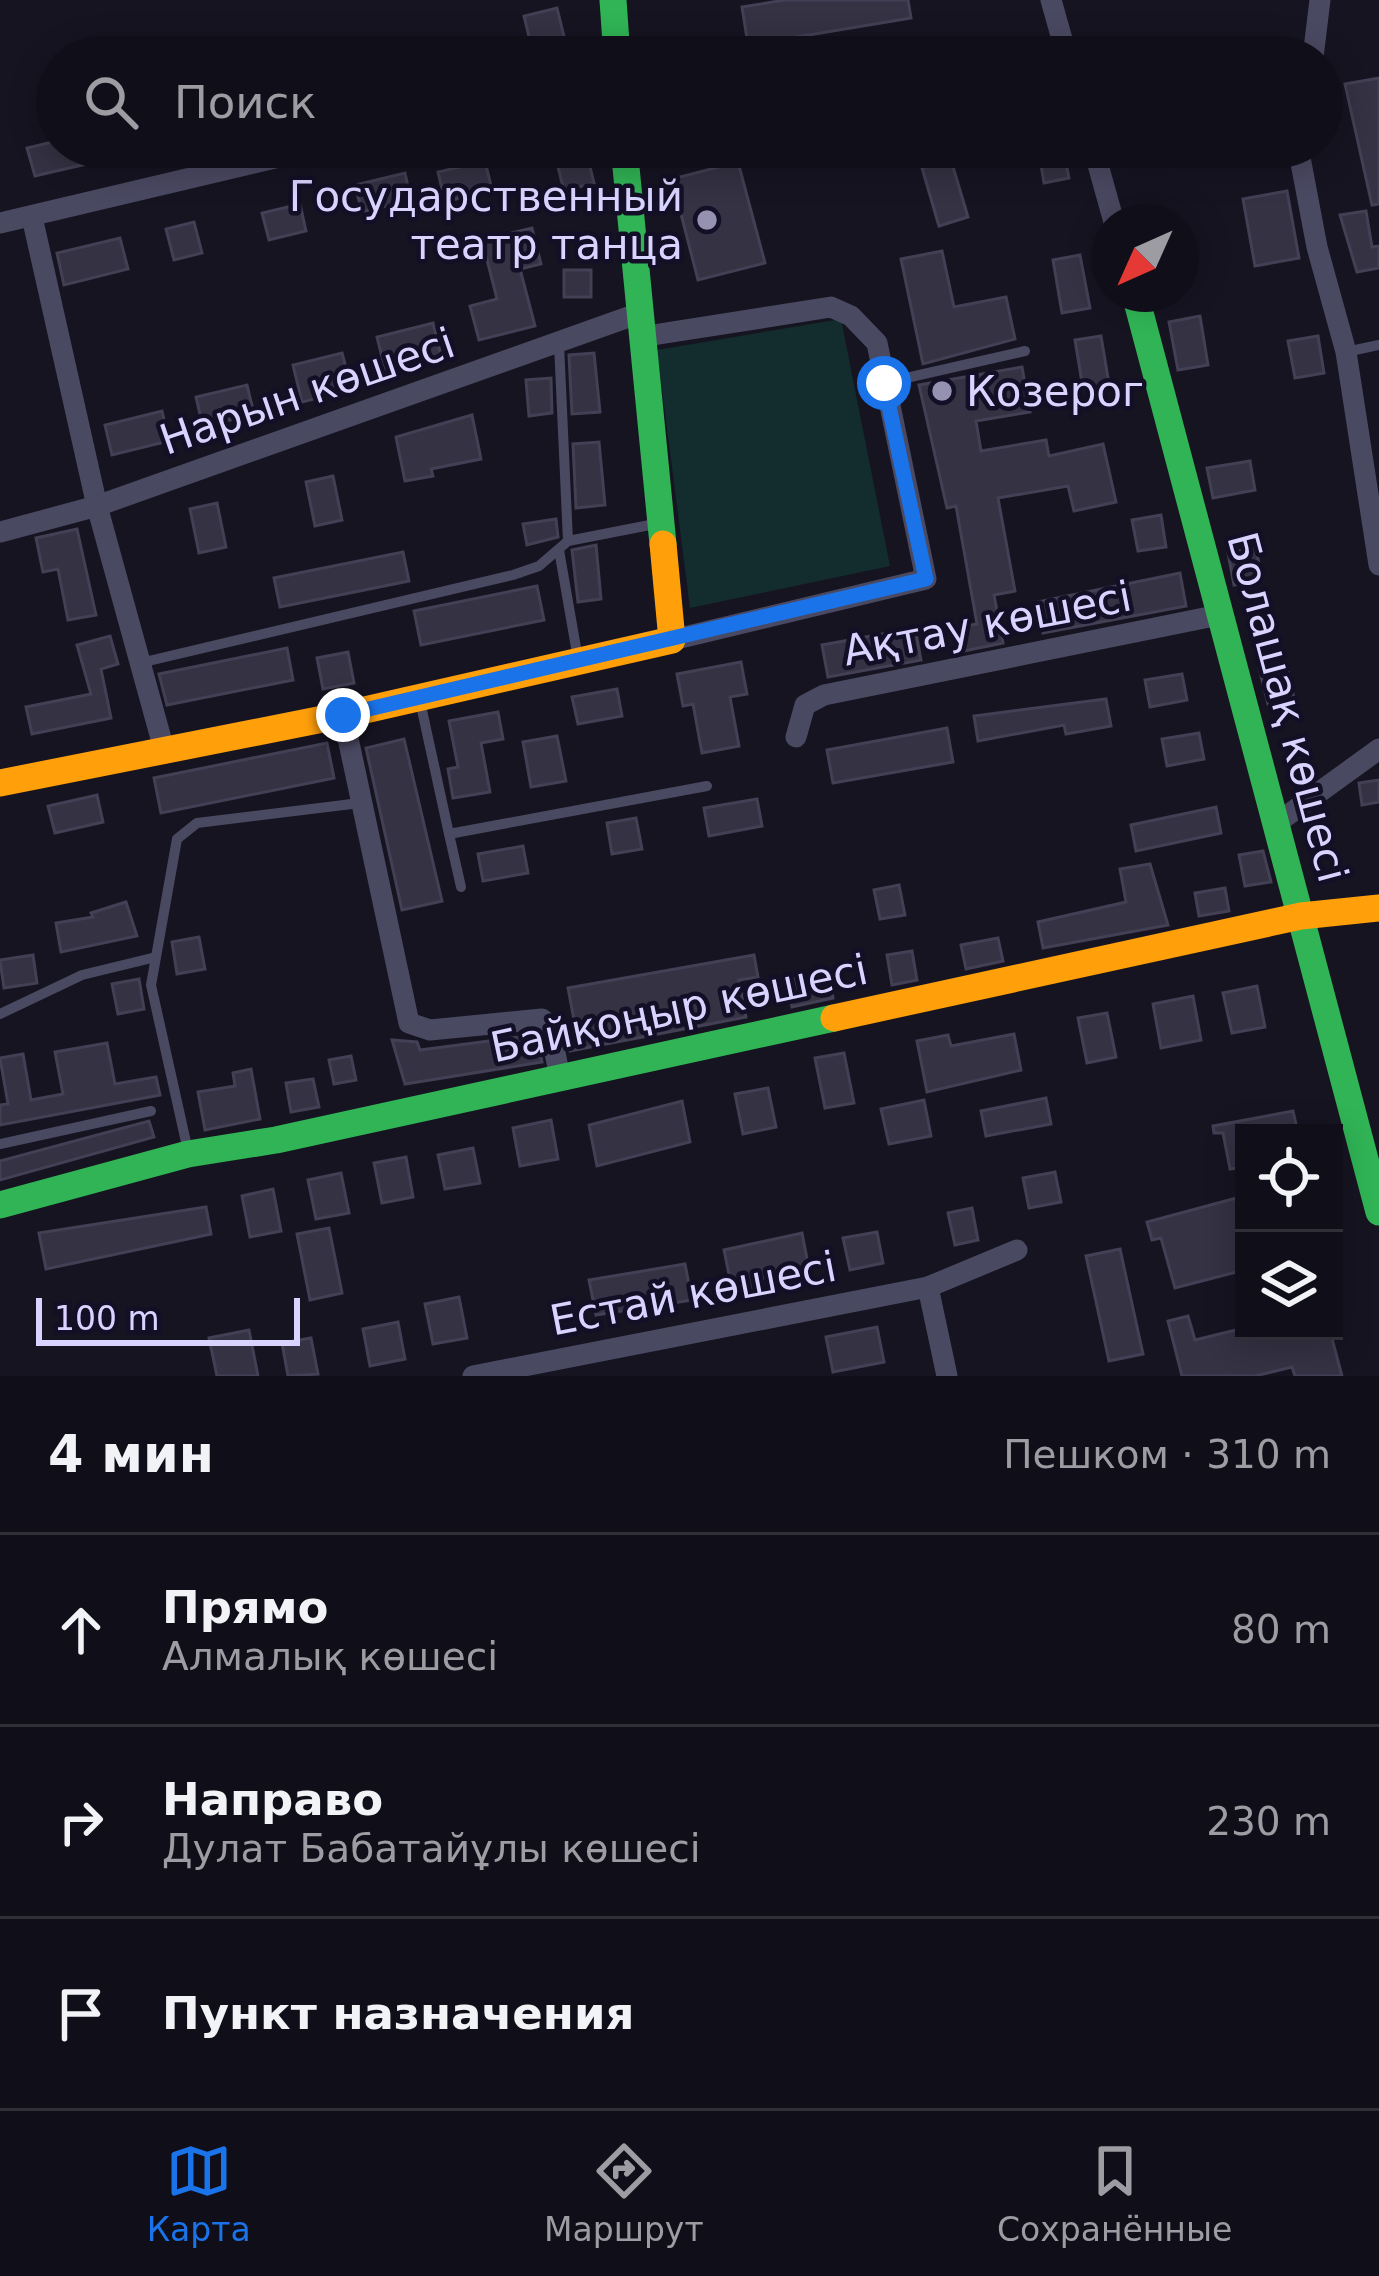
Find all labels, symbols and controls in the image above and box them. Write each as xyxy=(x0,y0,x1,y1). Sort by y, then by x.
search box xyxy=(36,36,1343,168)
icon: search xyxy=(78,69,144,135)
text: Поиск xyxy=(174,76,317,129)
place label: Государственный театр танца xyxy=(289,172,683,269)
north arrow xyxy=(1091,204,1199,312)
marker: Государственный театр танца xyxy=(694,207,720,233)
street label: Нарын көшесі xyxy=(154,318,461,465)
route start xyxy=(857,356,911,410)
place label: Козерог xyxy=(966,367,1144,416)
marker: Козерог xyxy=(929,378,955,404)
street label: Болашақ көшесі xyxy=(1217,527,1358,887)
street label: Ақтау көшесі xyxy=(839,572,1135,675)
route end xyxy=(316,688,370,742)
street label: Байқоңыр көшесі xyxy=(486,945,872,1072)
map controls xyxy=(1235,1124,1343,1340)
button: locate xyxy=(1235,1124,1343,1232)
button: layers xyxy=(1235,1232,1343,1340)
street label: Естай көшесі xyxy=(546,1242,840,1345)
scale bar xyxy=(36,1292,300,1345)
text: 100 m xyxy=(54,1299,160,1338)
text: 4 мин xyxy=(48,1425,214,1484)
text: Пешком · 310 m xyxy=(1003,1432,1331,1477)
text: Прямо xyxy=(162,1581,328,1634)
icon: ahead xyxy=(48,1597,114,1663)
text: 80 m xyxy=(1231,1607,1331,1652)
text: Алмалық көшесі xyxy=(162,1634,498,1679)
text: Направо xyxy=(162,1773,383,1826)
icon: right xyxy=(48,1789,114,1855)
text: 230 m xyxy=(1206,1799,1331,1844)
text: Дулат Бабатайұлы көшесі xyxy=(162,1826,701,1871)
icon: arrive xyxy=(48,1981,114,2047)
text: Пункт назначения xyxy=(162,1987,634,2040)
tab: Карта xyxy=(147,2138,251,2249)
tab: Маршрут xyxy=(544,2138,704,2249)
tab: Сохранённые xyxy=(997,2138,1232,2249)

